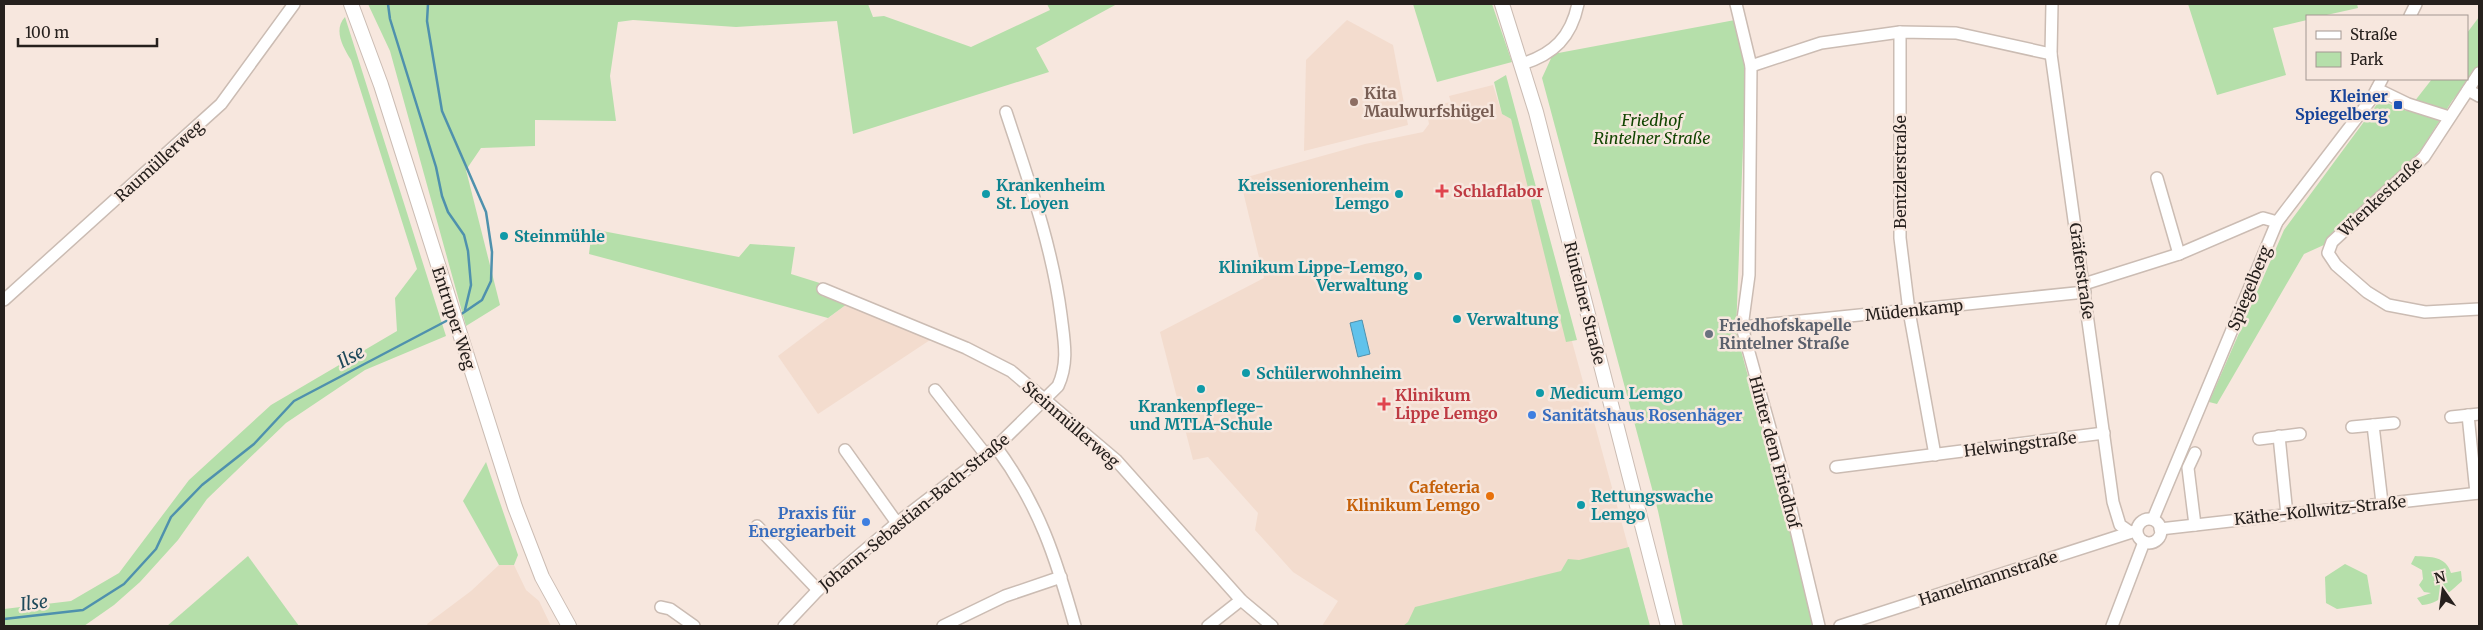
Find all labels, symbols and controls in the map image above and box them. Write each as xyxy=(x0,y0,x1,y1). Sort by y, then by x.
scale bar xyxy=(18,15,156,47)
legend xyxy=(2306,15,2468,80)
text: 100 m xyxy=(25,23,69,42)
text: Straße xyxy=(2350,25,2397,44)
text: Park xyxy=(2350,50,2384,69)
place label: Kita Maulwurfshügel xyxy=(1364,83,1494,121)
place label: Kleiner Spiegelberg xyxy=(2295,86,2389,124)
marker: Kita Maulwurfshügel xyxy=(1348,96,1360,108)
marker: Kleiner Spiegelberg xyxy=(2392,99,2404,111)
park label: Friedhof Rintelner Straße xyxy=(1594,110,1710,148)
street label: Bentzlerstraße xyxy=(1890,115,1910,229)
street label: Raumüllerweg xyxy=(111,116,208,206)
street label: Wienkestraße xyxy=(2333,153,2426,241)
place label: Krankenheim St. Loyen xyxy=(996,175,1105,213)
place label: Kreisseniorenheim Lemgo xyxy=(1238,175,1389,213)
place label: Schlaflabor xyxy=(1453,181,1544,201)
marker: Schlaflabor xyxy=(1435,184,1449,198)
marker: Krankenheim St. Loyen xyxy=(980,188,992,200)
marker: Kreisseniorenheim Lemgo xyxy=(1393,188,1405,200)
street label: Gräferstraße xyxy=(2065,222,2099,320)
place label: Steinmühle xyxy=(514,226,605,246)
marker: Steinmühle xyxy=(498,230,510,242)
street label: Rintelner Straße xyxy=(1560,239,1610,367)
street label: Spiegelberg xyxy=(2223,242,2275,334)
place label: Klinikum Lippe-Lemgo, Verwaltung xyxy=(1218,257,1408,295)
street label: Entruper Weg xyxy=(428,264,480,372)
marker: Klinikum Lippe-Lemgo, Verwaltung xyxy=(1412,270,1424,282)
street label: Müdenkamp xyxy=(1864,295,1964,325)
place label: Verwaltung xyxy=(1466,309,1559,329)
marker: Verwaltung xyxy=(1451,313,1463,325)
place label: Friedhofskapelle Rintelner Straße xyxy=(1719,315,1852,353)
marker: Friedhofskapelle Rintelner Straße xyxy=(1703,328,1715,340)
water label: Ilse xyxy=(333,340,368,373)
place label: Schülerwohnheim xyxy=(1256,363,1402,383)
marker: Schülerwohnheim xyxy=(1240,367,1252,379)
street label: Hinter dem Friedhof xyxy=(1745,374,1805,531)
street label: Steinmüllerweg xyxy=(1018,376,1124,472)
marker: Krankenpflege- und MTLA-Schule xyxy=(1195,383,1207,395)
place label: Medicum Lemgo xyxy=(1550,383,1683,403)
place label: Klinikum Lippe Lemgo xyxy=(1395,385,1498,423)
marker: Medicum Lemgo xyxy=(1534,387,1546,399)
place label: Krankenpflege- und MTLA-Schule xyxy=(1130,396,1273,434)
marker: Klinikum Lippe Lemgo xyxy=(1377,397,1391,411)
place label: Sanitätshaus Rosenhäger xyxy=(1542,405,1743,425)
marker: Sanitätshaus Rosenhäger xyxy=(1526,409,1538,421)
street label: Helwingstraße xyxy=(1963,427,2077,461)
street label: Johann-Sebastian-Bach-Straße xyxy=(814,429,1013,596)
place label: Cafeteria Klinikum Lemgo xyxy=(1346,477,1480,515)
place label: Rettungswache Lemgo xyxy=(1591,486,1714,524)
marker: Cafeteria Klinikum Lemgo xyxy=(1484,490,1496,502)
street label: Käthe-Kollwitz-Straße xyxy=(2233,491,2407,529)
marker: Rettungswache Lemgo xyxy=(1575,499,1587,511)
place label: Praxis für Energiearbeit xyxy=(748,503,857,541)
marker: Praxis für Energiearbeit xyxy=(860,516,872,528)
street label: Hamelmannstraße xyxy=(1916,546,2060,610)
north arrow xyxy=(2418,565,2468,615)
text: N xyxy=(2432,567,2447,587)
water label: Ilse xyxy=(19,589,49,616)

